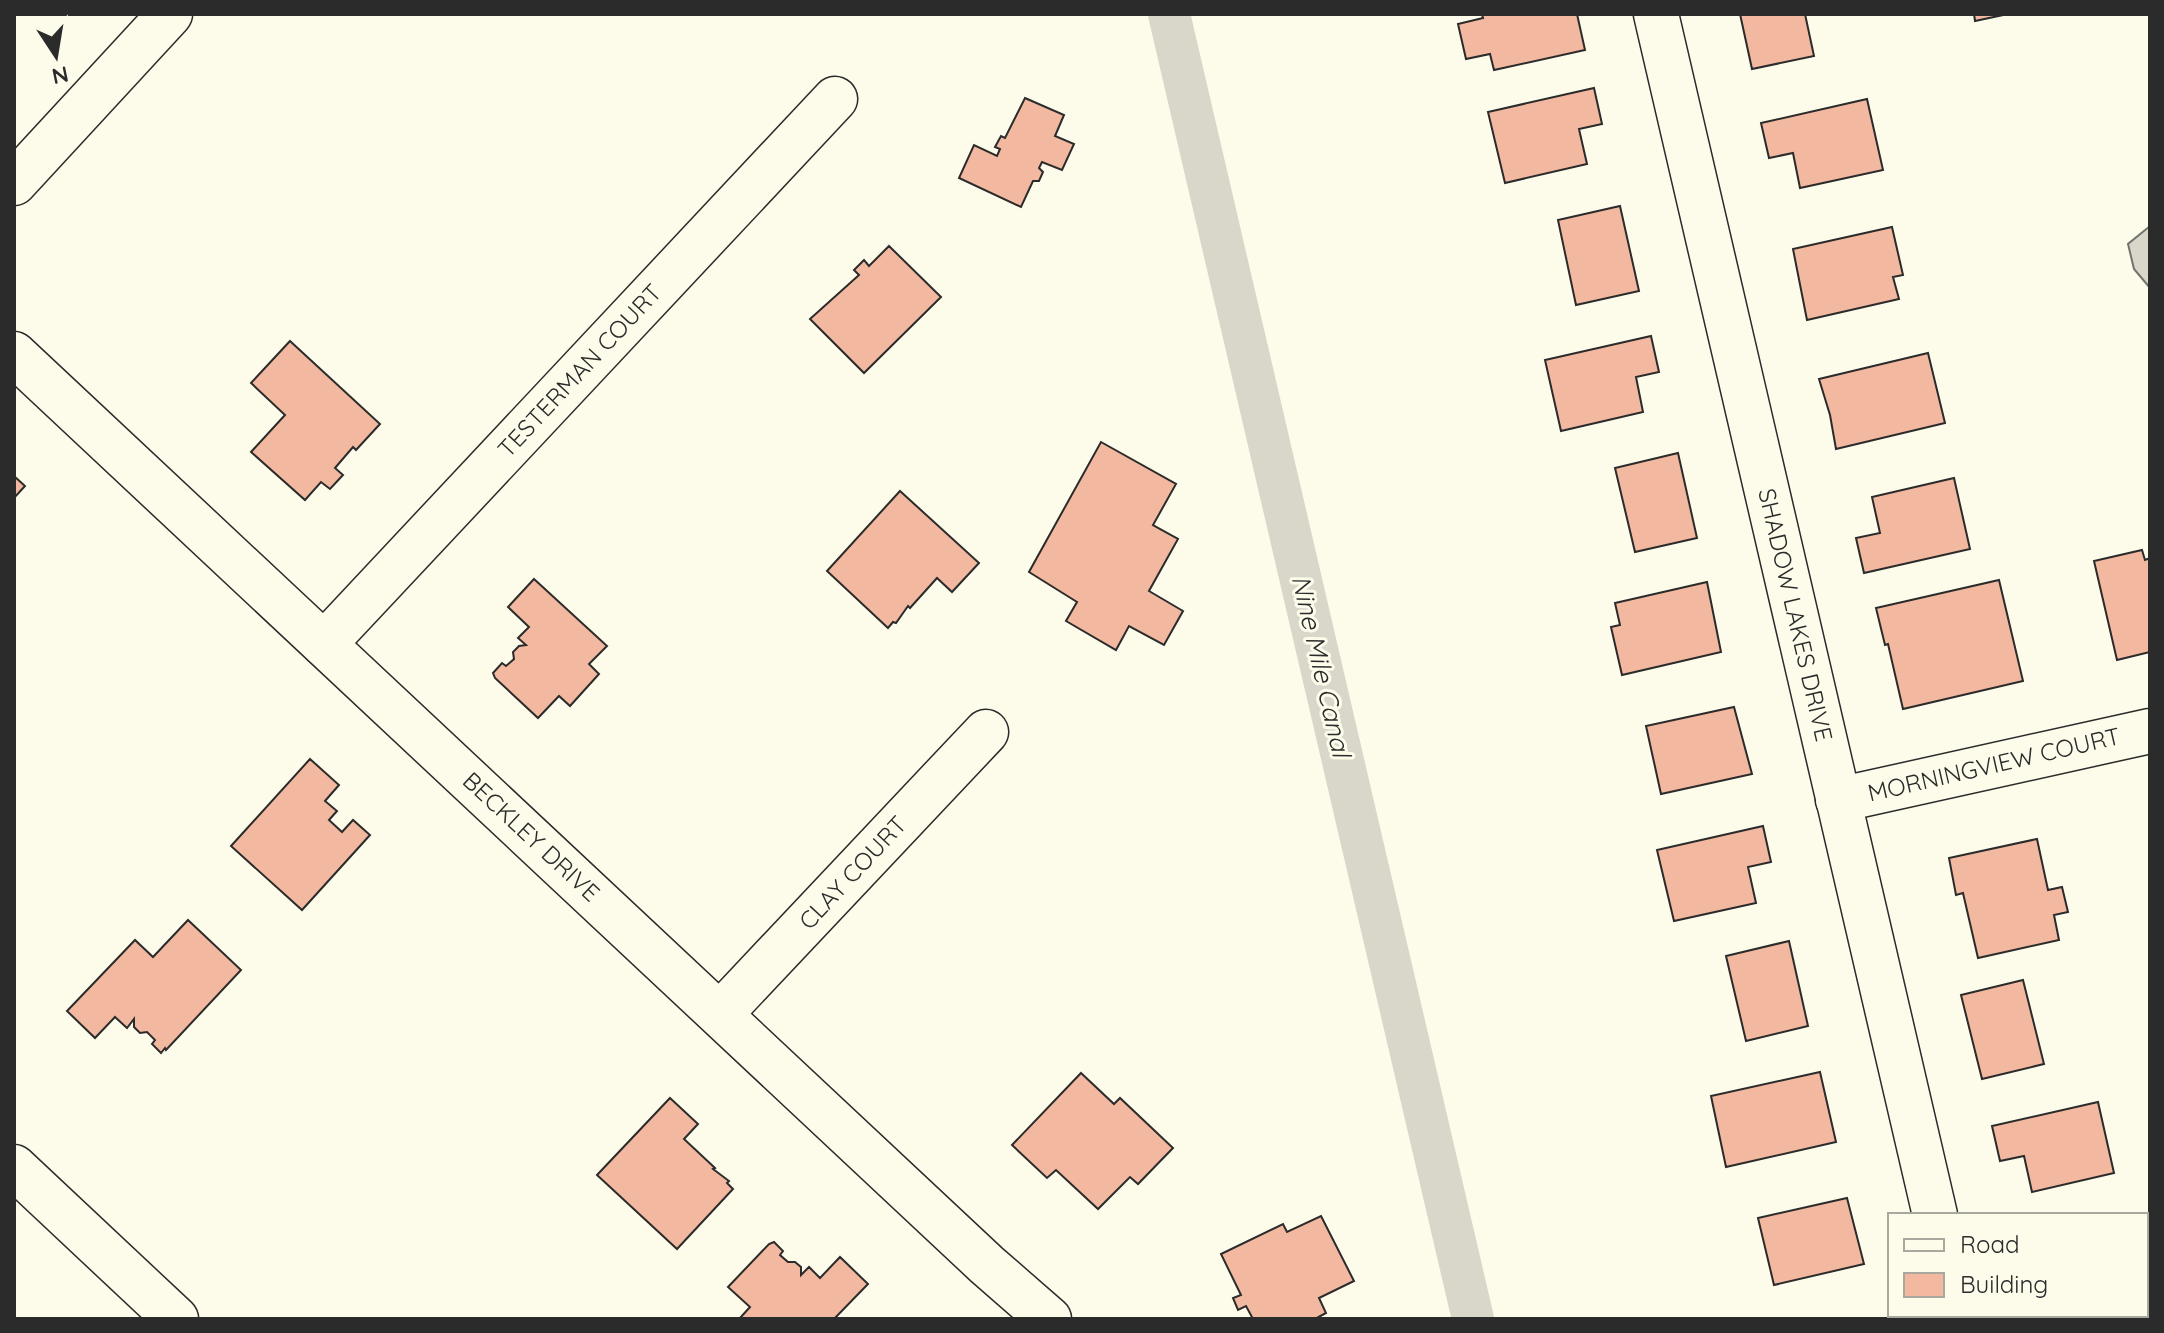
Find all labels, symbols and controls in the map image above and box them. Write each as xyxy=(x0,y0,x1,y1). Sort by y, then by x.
north arrow xyxy=(16,16,96,96)
text: N xyxy=(49,60,71,91)
street label: TESTERMAN COURT xyxy=(491,277,668,463)
street label: SHADOW LAKES DRIVE xyxy=(1752,485,1840,744)
water label: Nine Mile Canal xyxy=(1285,572,1359,763)
street label: MORNINGVIEW COURT xyxy=(1865,720,2123,808)
street label: BECKLEY DRIVE xyxy=(457,765,606,907)
street label: CLAY COURT xyxy=(792,809,912,935)
legend xyxy=(1888,1213,2148,1317)
text: Road xyxy=(1960,1229,2020,1259)
text: Building xyxy=(1960,1269,2048,1299)

